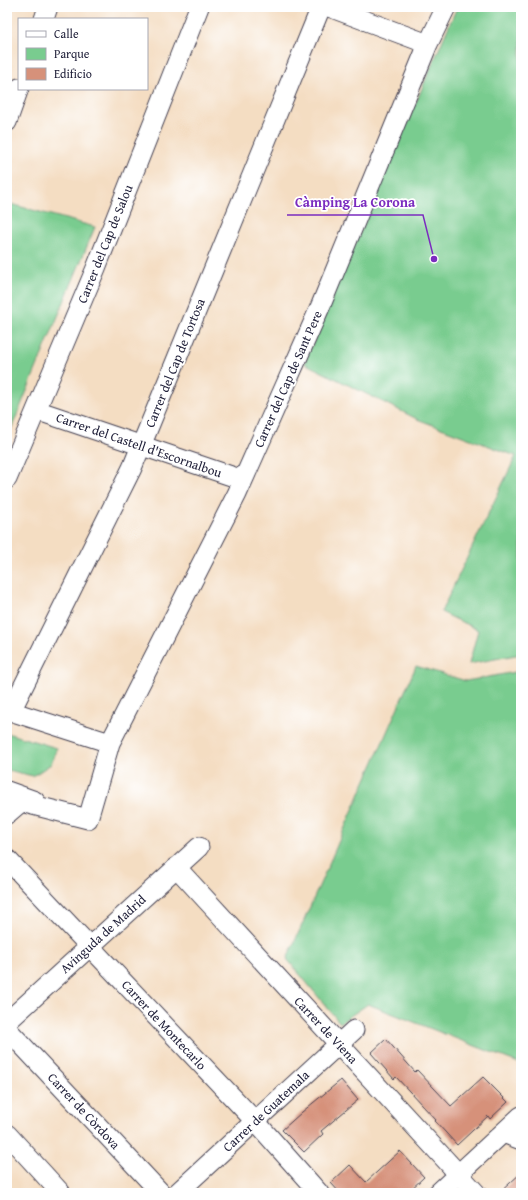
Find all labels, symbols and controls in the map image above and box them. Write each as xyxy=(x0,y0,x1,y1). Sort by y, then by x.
legend xyxy=(18,18,148,90)
text: Calle xyxy=(54,25,79,42)
text: Parque xyxy=(54,45,90,62)
text: Edificio xyxy=(54,65,92,82)
street label: Carrer del Cap de Salou xyxy=(73,182,137,306)
callout: Càmping La Corona xyxy=(287,189,423,215)
text: Càmping La Corona xyxy=(295,192,416,212)
street label: Carrer del Cap de Tortosa xyxy=(140,295,210,430)
street label: Carrer del Cap de Sant Pere xyxy=(249,307,327,451)
street label: Carrer del Castell d'Escornalbou xyxy=(54,408,224,482)
street label: Avinguda de Madrid xyxy=(56,890,150,978)
street label: Carrer de Montecarlo xyxy=(117,976,211,1074)
street label: Carrer de Viena xyxy=(290,992,363,1068)
street label: Carrer de Guatemala xyxy=(219,1065,314,1156)
street label: Carrer de Còrdova xyxy=(43,1068,125,1154)

